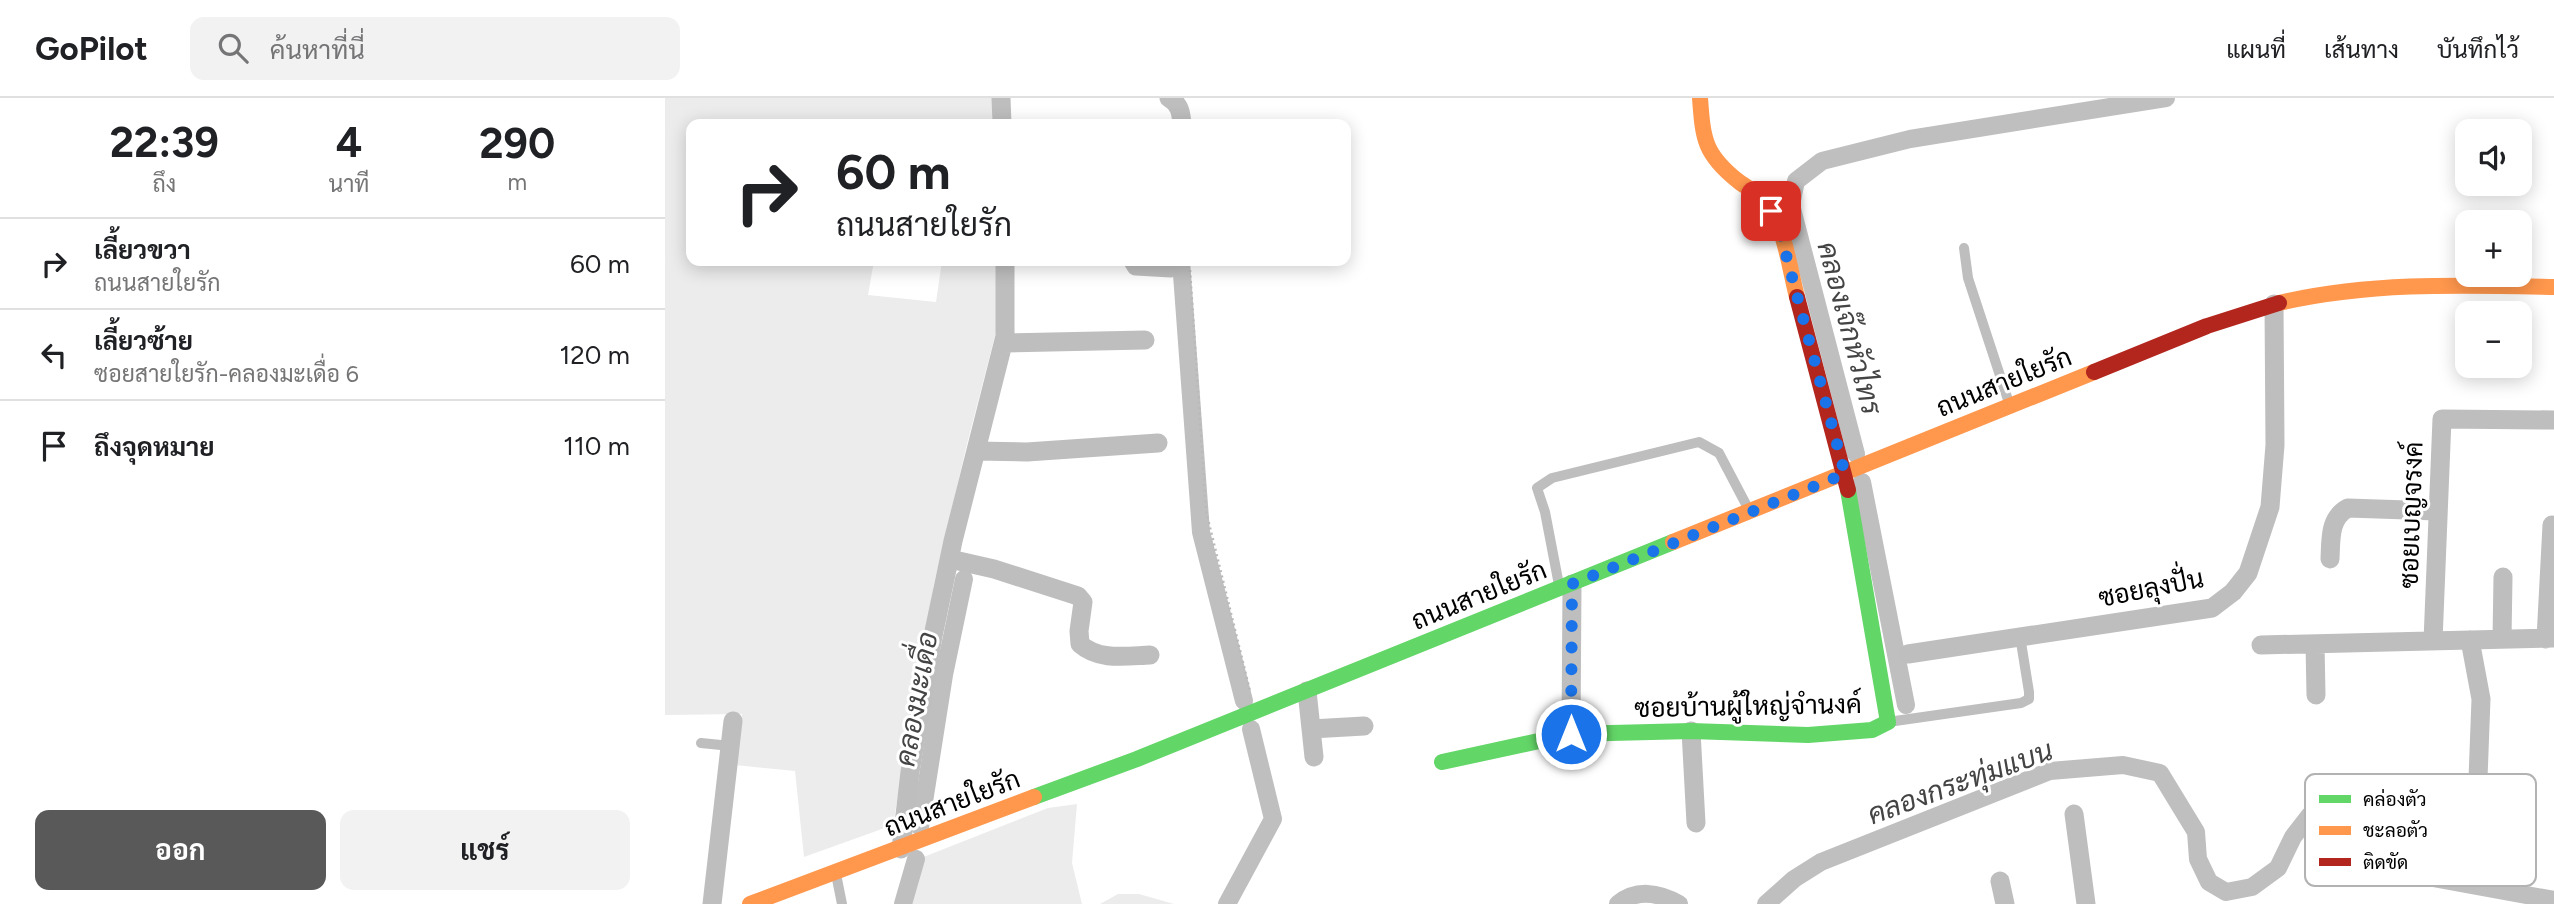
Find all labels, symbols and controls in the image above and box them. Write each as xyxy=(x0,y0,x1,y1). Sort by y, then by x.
search box xyxy=(190,17,680,80)
text: GoPilot xyxy=(35,29,148,68)
icon: search xyxy=(214,29,252,67)
text: ค้นหาที่นี่ xyxy=(270,34,365,66)
text: แผนที่ xyxy=(2226,35,2286,64)
text: เส้นทาง xyxy=(2324,35,2399,64)
text: บันทึกไว้ xyxy=(2437,35,2519,64)
text: 22:39 xyxy=(110,117,219,168)
text: 4 xyxy=(336,117,362,168)
text: 290 xyxy=(479,118,555,169)
map controls xyxy=(2455,119,2532,378)
button: sound xyxy=(2455,119,2532,196)
text: 60 m xyxy=(836,142,951,201)
icon: right xyxy=(721,147,812,238)
text: m xyxy=(507,168,527,196)
text: ถึง xyxy=(152,170,176,198)
text: นาที xyxy=(329,170,369,198)
pin xyxy=(1741,181,1801,241)
icon: arrive xyxy=(1752,192,1790,230)
text: ถนนสายใยรัก xyxy=(836,206,1012,244)
button: + xyxy=(2455,210,2532,287)
text: เลี้ยวขวา xyxy=(94,234,191,266)
water label: คลองเจ๊กหัวไทร xyxy=(1811,237,1892,420)
icon: right xyxy=(35,245,73,283)
text: 60 m xyxy=(570,248,630,280)
text: ถนนสายใยรัก xyxy=(94,269,221,297)
button: − xyxy=(2455,301,2532,378)
text: เลี้ยวซ้าย xyxy=(94,325,193,357)
icon: left xyxy=(35,336,73,374)
text: 120 m xyxy=(560,339,630,371)
street label: ถนนสายใยรัก xyxy=(1932,340,2076,424)
text: ซอยสายใยรัก-คลองมะเดื่อ 6 xyxy=(94,360,359,388)
icon: arrive xyxy=(35,427,73,465)
text: 110 m xyxy=(563,430,630,462)
text: ถึงจุดหมาย xyxy=(94,431,215,463)
street label: ซอยเบญจรงค์ xyxy=(2391,441,2430,589)
street label: ถนนสายใยรัก xyxy=(1407,553,1551,637)
street label: ซอยลุงปั่น xyxy=(2095,557,2207,616)
water label: คลองมะเดื่อ xyxy=(881,628,945,769)
street label: ซอยบ้านผู้ใหญ่จำนงค์ xyxy=(1634,687,1862,726)
position arrow xyxy=(1534,697,1608,771)
water label: คลองกระทุ่มแบน xyxy=(1863,733,2058,834)
street label: ถนนสายใยรัก xyxy=(879,762,1025,844)
legend xyxy=(2305,774,2536,886)
text: คล่องตัว xyxy=(2363,788,2427,811)
button: ออก xyxy=(35,810,326,890)
button: แชร์ xyxy=(340,810,630,890)
text: ชะลอตัว xyxy=(2363,819,2428,842)
text: ติดขัด xyxy=(2363,851,2408,874)

